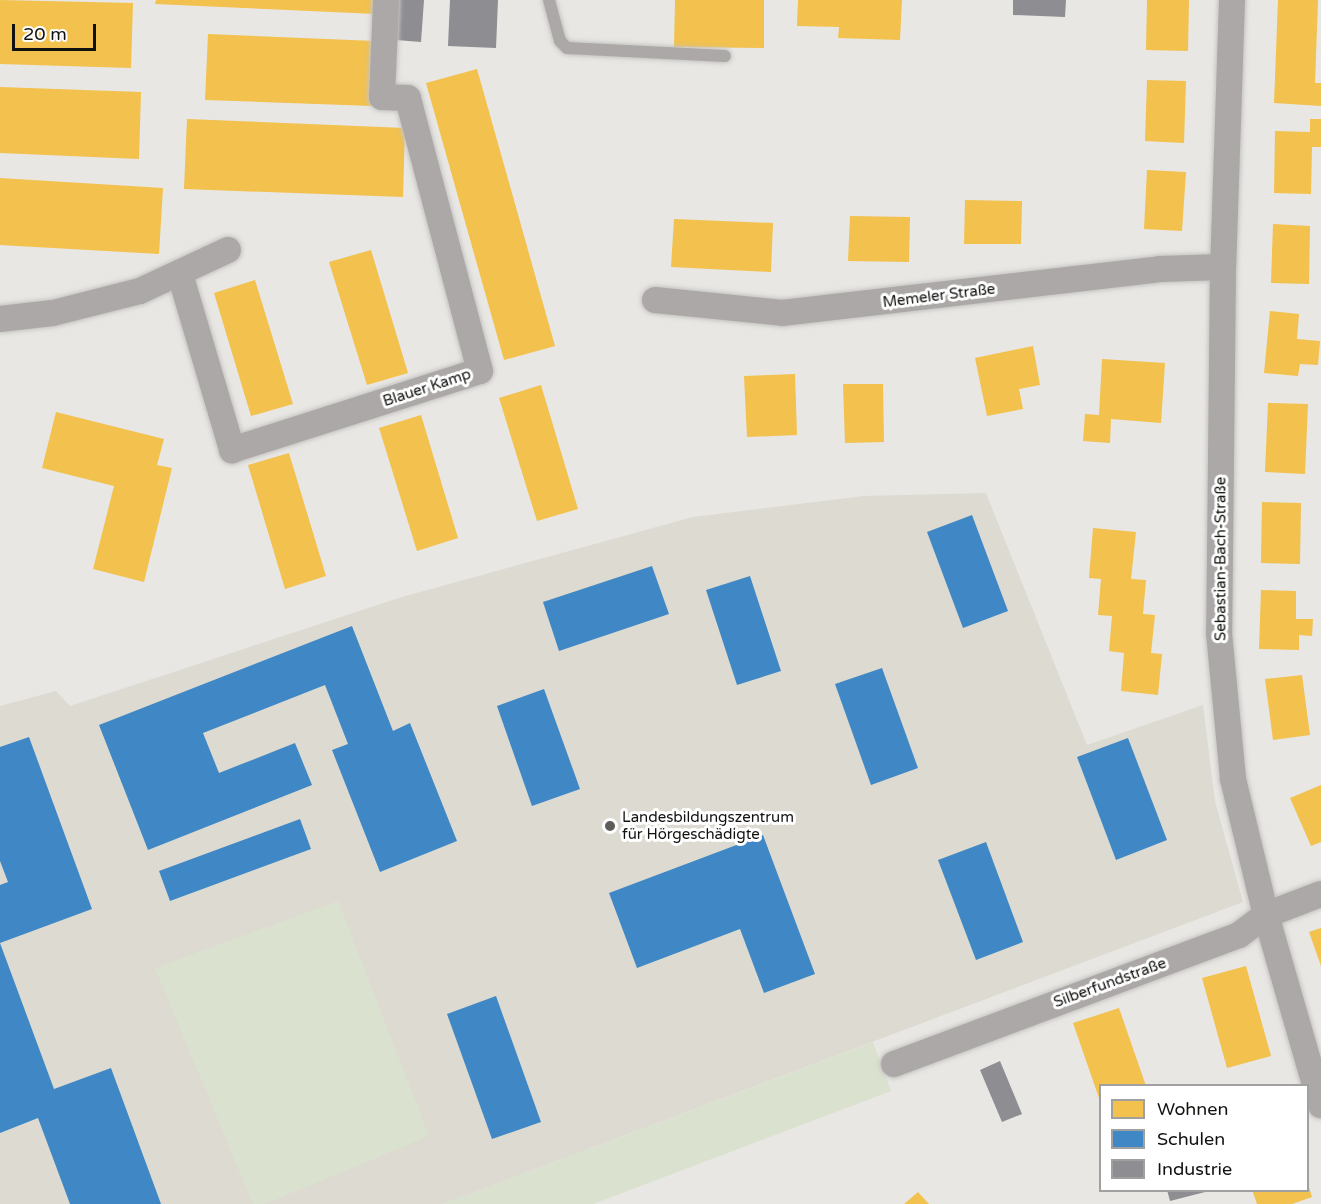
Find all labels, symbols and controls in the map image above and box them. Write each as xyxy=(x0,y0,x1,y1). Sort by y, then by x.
scale bar xyxy=(15,12,99,50)
text: 20 m xyxy=(23,23,67,45)
street label: Memeler Straße xyxy=(882,280,996,312)
street label: Blauer Kamp xyxy=(381,365,473,411)
street label: Sebastian-Bach-Straße xyxy=(1212,477,1230,641)
place label: Landesbildungszentrum für Hörgeschädigte xyxy=(622,808,794,843)
marker: Landesbildungszentrum für Hörgeschädigte xyxy=(603,819,617,833)
street label: Silberfundstraße xyxy=(1051,954,1169,1012)
legend xyxy=(1099,1084,1309,1192)
text: Wohnen xyxy=(1157,1098,1228,1120)
text: Schulen xyxy=(1157,1128,1225,1150)
text: Industrie xyxy=(1157,1158,1232,1180)

